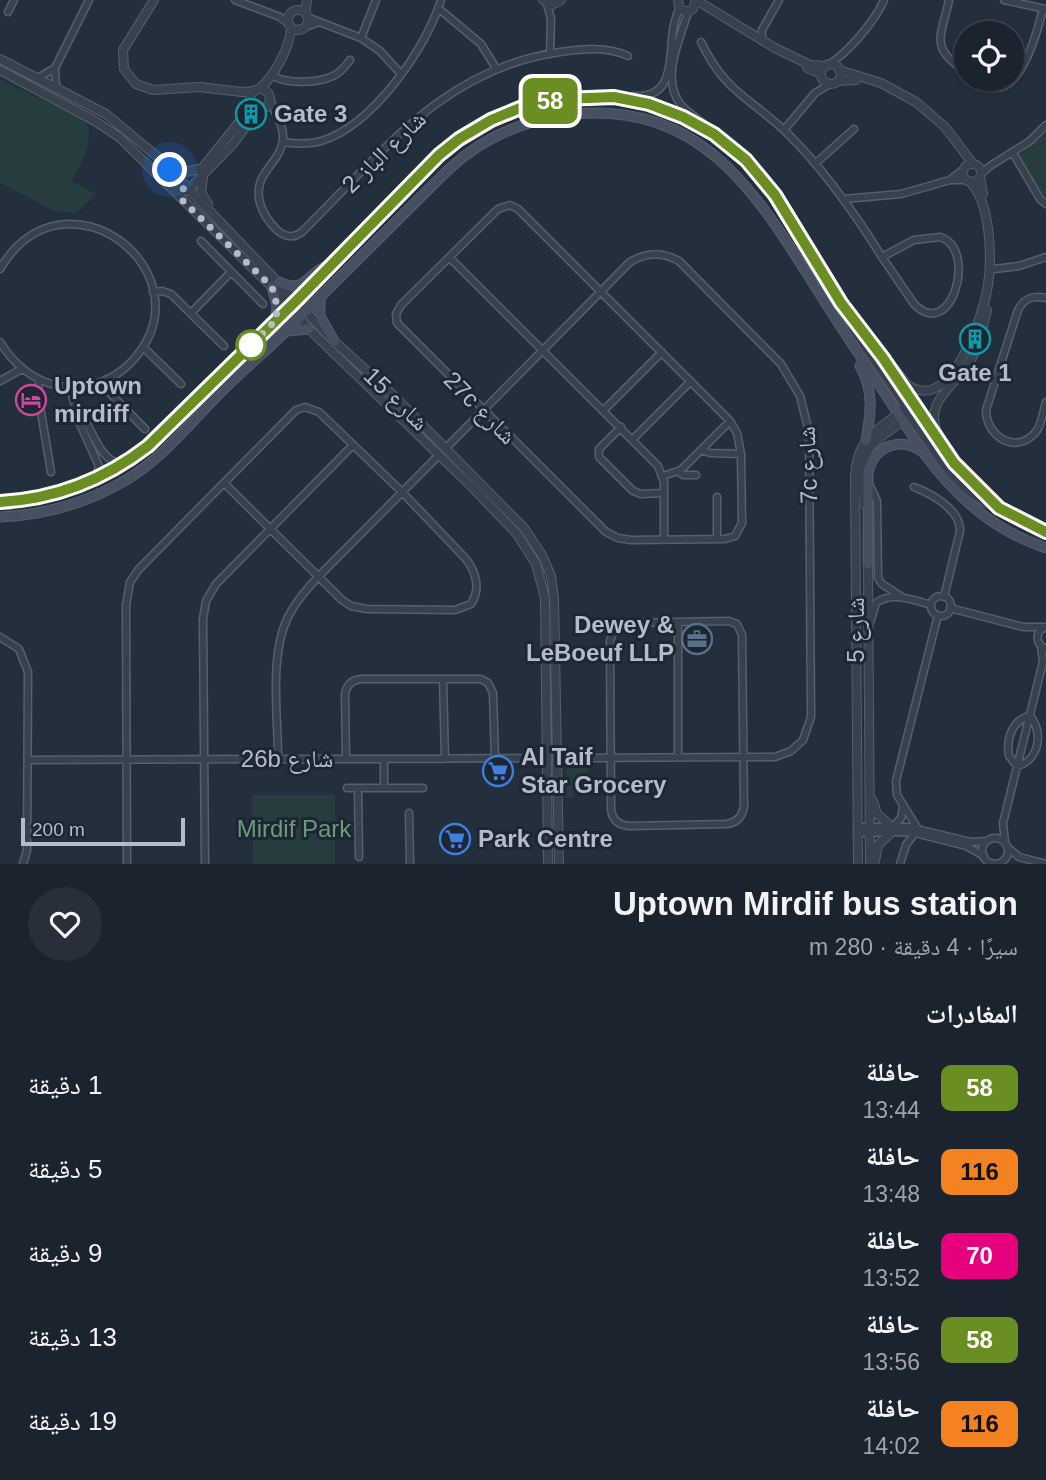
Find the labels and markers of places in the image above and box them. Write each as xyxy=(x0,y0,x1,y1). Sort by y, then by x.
building icon: Gate 3 xyxy=(234,97,268,131)
place label: Gate 3 xyxy=(274,100,347,127)
building icon: Gate 1 xyxy=(958,322,992,356)
unlabelled marker xyxy=(236,330,266,360)
place label: Gate 1 xyxy=(938,359,1012,386)
place label: Uptown mirdiff xyxy=(54,372,142,427)
hotel icon: Uptown mirdiff xyxy=(14,383,48,417)
place label: Dewey & LeBoeuf LLP xyxy=(526,611,674,666)
office icon: Dewey & LeBoeuf LLP xyxy=(680,622,714,656)
place label: Al Taif Star Grocery xyxy=(521,743,667,798)
supermarket icon: Al Taif Star Grocery xyxy=(481,754,515,788)
supermarket icon: Park Centre xyxy=(438,822,472,856)
place label: Park Centre xyxy=(478,825,613,852)

